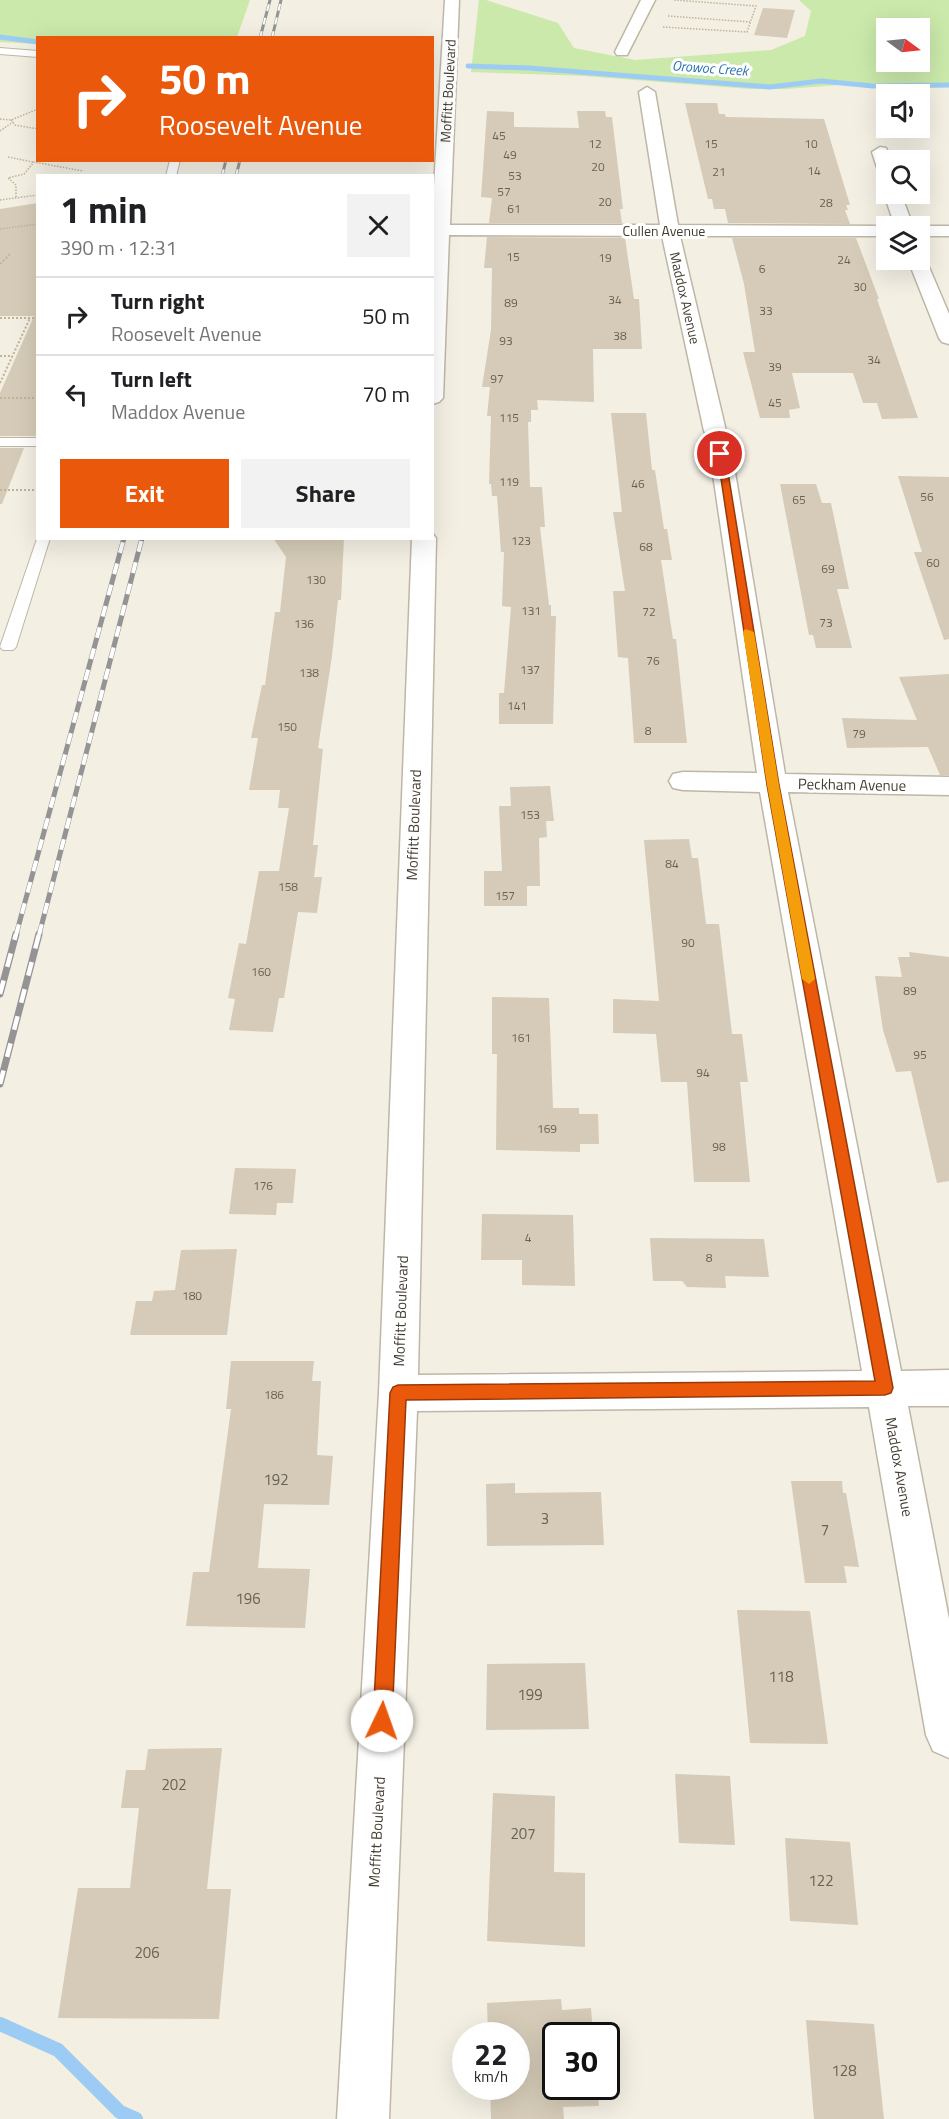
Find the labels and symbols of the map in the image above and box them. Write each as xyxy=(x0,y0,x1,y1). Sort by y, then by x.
north arrow xyxy=(876,18,930,72)
street label: Moffitt Boulevard xyxy=(434,39,461,143)
water label: Orowoc Creek xyxy=(671,54,750,81)
house number: 45 xyxy=(492,126,506,145)
house number: 12 xyxy=(588,134,602,153)
house number: 15 xyxy=(704,134,718,153)
house number: 10 xyxy=(804,134,818,153)
house number: 49 xyxy=(503,145,517,164)
house number: 20 xyxy=(591,157,605,176)
house number: 14 xyxy=(807,161,821,180)
house number: 21 xyxy=(712,162,726,181)
house number: 53 xyxy=(508,166,522,185)
house number: 57 xyxy=(497,182,511,201)
house number: 20 xyxy=(598,192,612,211)
house number: 28 xyxy=(819,193,833,212)
house number: 61 xyxy=(507,199,521,218)
street label: Cullen Avenue xyxy=(623,220,705,241)
house number: 15 xyxy=(506,247,520,266)
house number: 19 xyxy=(598,248,612,267)
street label: Maddox Avenue xyxy=(665,250,706,346)
house number: 24 xyxy=(837,250,851,269)
house number: 6 xyxy=(759,259,766,278)
house number: 30 xyxy=(853,277,867,296)
house number: 34 xyxy=(608,290,622,309)
house number: 89 xyxy=(504,293,518,312)
house number: 33 xyxy=(759,301,773,320)
house number: 38 xyxy=(613,326,627,345)
house number: 93 xyxy=(499,331,513,350)
house number: 34 xyxy=(867,350,881,369)
house number: 39 xyxy=(768,357,782,376)
house number: 97 xyxy=(490,369,504,388)
house number: 45 xyxy=(768,393,782,412)
house number: 115 xyxy=(499,408,519,427)
pin xyxy=(694,428,745,479)
house number: 119 xyxy=(499,472,519,491)
house number: 46 xyxy=(631,474,645,493)
house number: 56 xyxy=(920,487,934,506)
house number: 65 xyxy=(792,490,806,509)
house number: 123 xyxy=(511,531,531,550)
house number: 68 xyxy=(639,537,653,556)
house number: 60 xyxy=(926,553,940,572)
house number: 69 xyxy=(821,559,835,578)
house number: 130 xyxy=(306,570,326,589)
house number: 131 xyxy=(521,601,541,620)
house number: 72 xyxy=(642,602,656,621)
house number: 73 xyxy=(819,613,833,632)
house number: 136 xyxy=(294,614,314,633)
house number: 76 xyxy=(646,651,660,670)
house number: 137 xyxy=(520,660,540,679)
house number: 138 xyxy=(299,663,319,682)
house number: 141 xyxy=(507,696,527,715)
house number: 150 xyxy=(277,717,297,736)
house number: 8 xyxy=(645,721,652,740)
house number: 79 xyxy=(852,724,866,743)
street label: Moffitt Boulevard xyxy=(400,769,427,881)
street label: Peckham Avenue xyxy=(798,772,906,797)
house number: 153 xyxy=(520,805,540,824)
house number: 84 xyxy=(665,854,679,873)
house number: 158 xyxy=(278,877,298,896)
house number: 157 xyxy=(495,886,515,905)
house number: 90 xyxy=(681,933,695,952)
house number: 160 xyxy=(251,962,271,981)
house number: 89 xyxy=(903,981,917,1000)
house number: 161 xyxy=(511,1028,531,1047)
house number: 95 xyxy=(913,1045,927,1064)
house number: 94 xyxy=(696,1063,710,1082)
house number: 169 xyxy=(537,1119,557,1138)
house number: 98 xyxy=(712,1137,726,1156)
house number: 176 xyxy=(253,1176,273,1195)
house number: 4 xyxy=(525,1228,532,1247)
house number: 8 xyxy=(706,1248,713,1267)
street label: Moffitt Boulevard xyxy=(387,1255,414,1367)
house number: 180 xyxy=(182,1286,202,1305)
house number: 186 xyxy=(264,1385,284,1404)
street label: Maddox Avenue xyxy=(879,1415,920,1519)
house number: 192 xyxy=(263,1468,289,1491)
house number: 3 xyxy=(541,1507,549,1530)
house number: 7 xyxy=(821,1518,829,1541)
house number: 196 xyxy=(235,1587,261,1610)
house number: 118 xyxy=(768,1665,794,1688)
house number: 199 xyxy=(517,1683,543,1706)
position arrow xyxy=(350,1689,414,1753)
house number: 202 xyxy=(161,1773,187,1796)
street label: Moffitt Boulevard xyxy=(362,1776,391,1888)
house number: 207 xyxy=(510,1822,536,1845)
house number: 122 xyxy=(808,1869,834,1892)
house number: 206 xyxy=(134,1941,160,1964)
speed limit sign: 30 xyxy=(542,2022,620,2100)
house number: 128 xyxy=(831,2059,857,2082)

